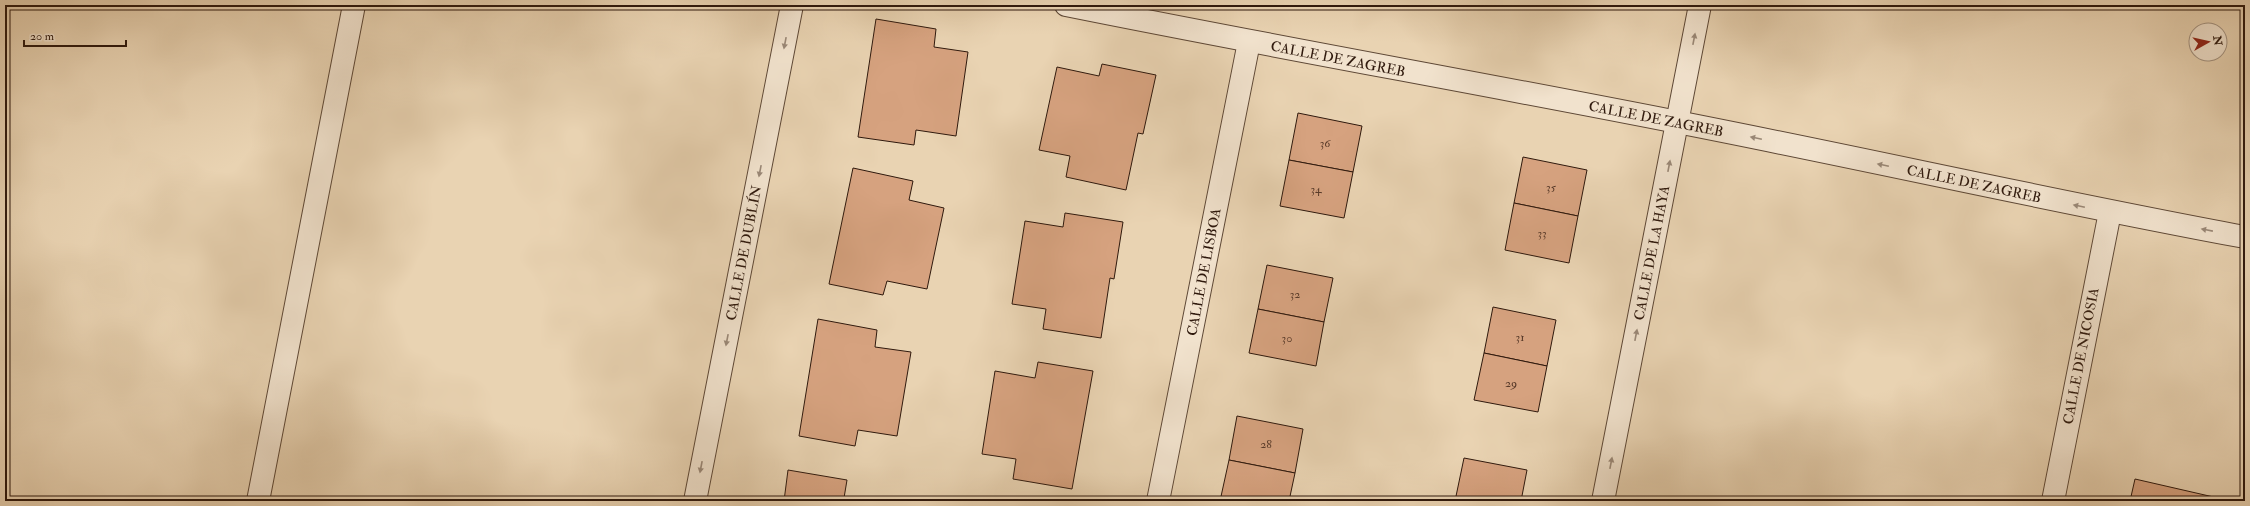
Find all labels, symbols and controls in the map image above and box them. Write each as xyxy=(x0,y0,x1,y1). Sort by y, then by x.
scale bar xyxy=(24,22,126,48)
north arrow xyxy=(2188,22,2228,62)
text: 20 m xyxy=(30,29,55,44)
one-way arrow xyxy=(1691,33,1697,45)
text: N xyxy=(2210,34,2225,48)
one-way arrow xyxy=(782,37,788,49)
street label: CALLE DE ZAGREB xyxy=(1269,38,1407,80)
street label: CALLE DE ZAGREB xyxy=(1587,98,1725,140)
one-way arrow xyxy=(1750,135,1762,141)
house number: 36 xyxy=(1320,136,1331,151)
one-way arrow xyxy=(1666,160,1672,172)
one-way arrow xyxy=(1877,161,1889,167)
street label: CALLE DE ZAGREB xyxy=(1905,161,2043,207)
one-way arrow xyxy=(756,165,762,177)
house number: 35 xyxy=(1546,180,1557,195)
house number: 34 xyxy=(1310,182,1322,197)
street label: CALLE DE DUBLÍN xyxy=(723,184,766,322)
street label: CALLE DE LA HAYA xyxy=(1631,184,1673,322)
one-way arrow xyxy=(2073,202,2085,208)
street label: CALLE DE LISBOA xyxy=(1183,207,1225,337)
house number: 33 xyxy=(1537,226,1547,241)
one-way arrow xyxy=(2201,227,2213,233)
street label: CALLE DE NICOSIA xyxy=(2059,286,2103,426)
house number: 32 xyxy=(1290,287,1300,302)
one-way arrow xyxy=(1633,329,1639,341)
house number: 31 xyxy=(1516,330,1524,345)
house number: 30 xyxy=(1282,331,1292,346)
one-way arrow xyxy=(723,333,729,346)
house number: 29 xyxy=(1505,376,1517,391)
house number: 28 xyxy=(1260,437,1272,452)
one-way arrow xyxy=(1608,457,1614,469)
one-way arrow xyxy=(698,461,704,473)

